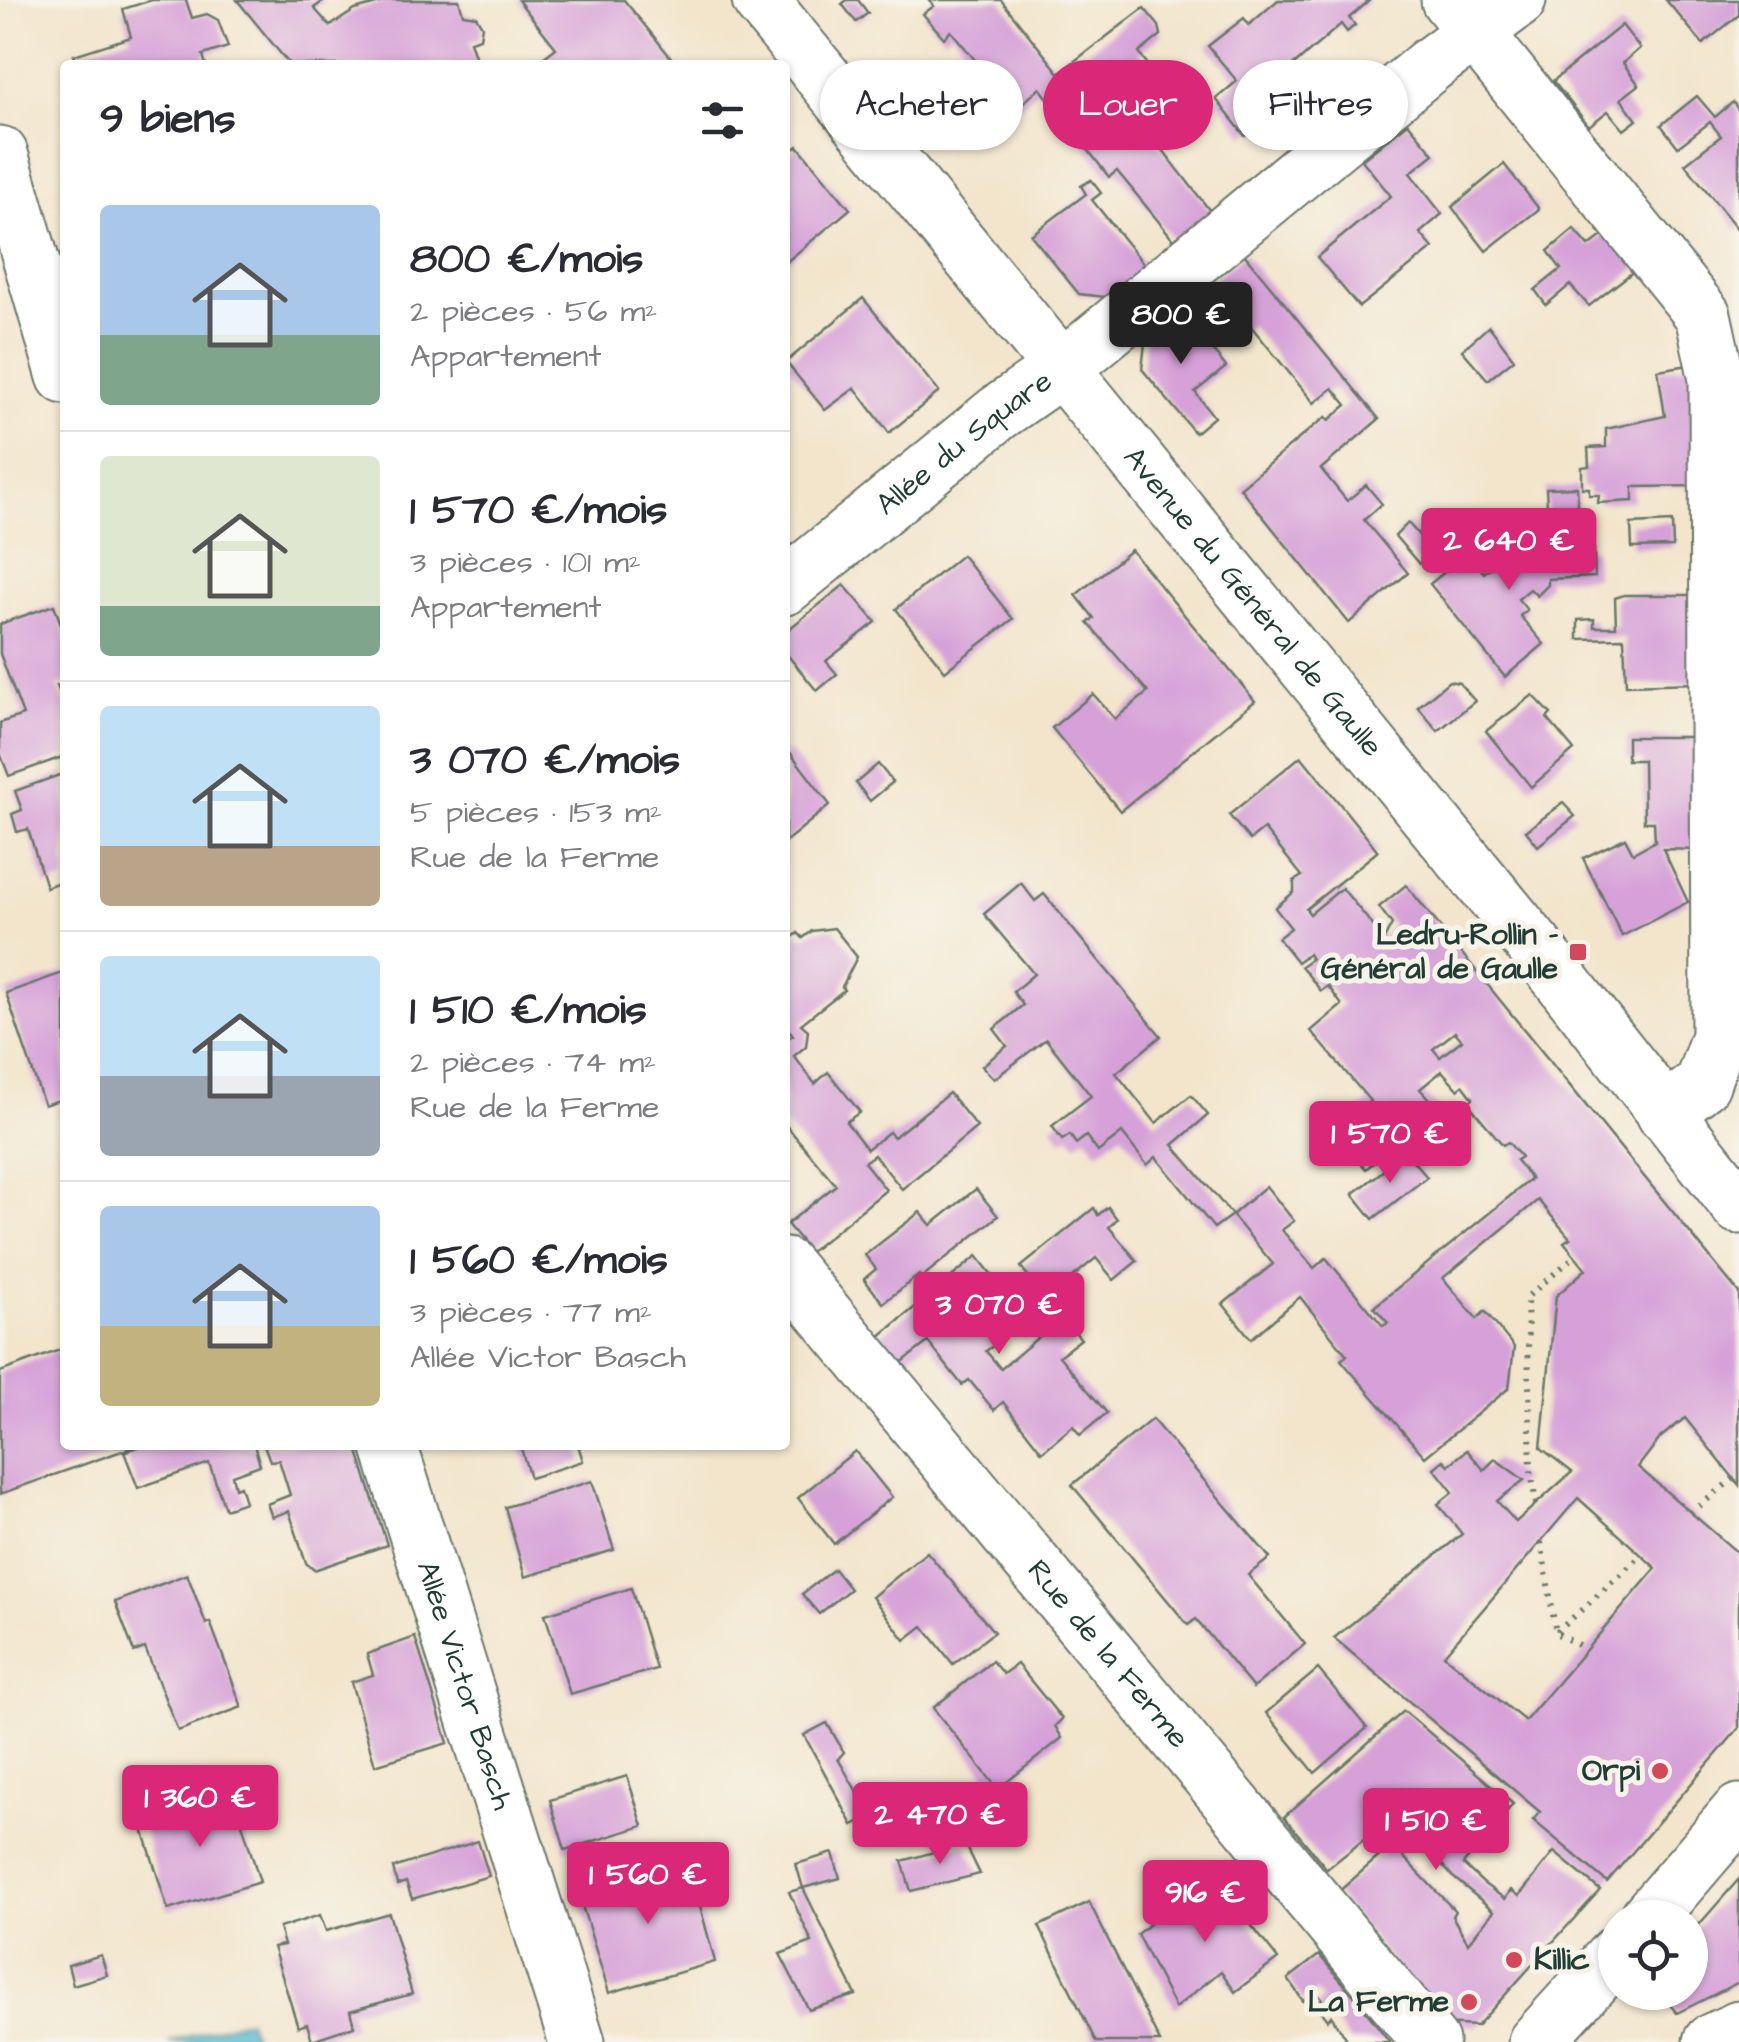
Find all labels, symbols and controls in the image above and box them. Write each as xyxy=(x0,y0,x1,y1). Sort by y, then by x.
chip: Acheter xyxy=(820,60,1023,150)
chip: Louer xyxy=(1043,60,1213,150)
chip: Filtres xyxy=(1233,60,1408,150)
text: 9 biens xyxy=(100,91,235,149)
icon: filters xyxy=(695,93,750,148)
text: 800 €/mois xyxy=(410,231,643,289)
icon: home xyxy=(180,245,300,365)
pin: 800 € xyxy=(1111,282,1251,367)
text: 2 pièces · 56 m² xyxy=(410,289,657,334)
text: 800 € xyxy=(1131,292,1231,337)
text: Appartement xyxy=(410,334,601,379)
street label: Allée du Square xyxy=(867,360,1061,525)
street label: Avenue du Général de Gaulle xyxy=(1113,438,1392,766)
text: 1 570 €/mois xyxy=(410,482,667,540)
icon: home xyxy=(180,496,300,616)
pin: 2 640 € xyxy=(1417,508,1601,593)
text: 2 640 € xyxy=(1443,518,1575,563)
text: 3 pièces · 101 m² xyxy=(410,540,641,585)
text: Appartement xyxy=(410,585,601,630)
text: 3 070 €/mois xyxy=(410,732,680,790)
icon: home xyxy=(180,746,300,866)
text: 5 pièces · 153 m² xyxy=(410,790,662,835)
text: Rue de la Ferme xyxy=(410,835,659,880)
place label: Ledru-Rollin - Général de Gaulle xyxy=(1321,914,1559,990)
marker: Ledru-Rollin - Général de Gaulle xyxy=(1567,941,1589,963)
text: 1 510 €/mois xyxy=(410,982,647,1040)
icon: home xyxy=(180,996,300,1116)
text: 2 pièces · 74 m² xyxy=(410,1040,656,1085)
text: Rue de la Ferme xyxy=(410,1085,659,1130)
pin: 1 570 € xyxy=(1298,1101,1482,1186)
text: 1 570 € xyxy=(1331,1111,1449,1156)
text: 1 560 €/mois xyxy=(410,1232,668,1290)
icon: home xyxy=(180,1246,300,1366)
pin: 3 070 € xyxy=(907,1272,1091,1357)
text: 3 070 € xyxy=(935,1282,1063,1327)
text: 3 pièces · 77 m² xyxy=(410,1290,652,1335)
text: Allée Victor Basch xyxy=(410,1335,686,1380)
street label: Rue de la Ferme xyxy=(1017,1551,1199,1757)
street label: Allée Victor Basch xyxy=(406,1556,524,1815)
place label: Orpi xyxy=(1582,1750,1640,1793)
marker: Orpi xyxy=(1649,1760,1671,1782)
pin: 1 360 € xyxy=(108,1765,292,1850)
text: 1 360 € xyxy=(144,1775,256,1820)
pin: 2 470 € xyxy=(848,1782,1032,1867)
pin: 1 510 € xyxy=(1344,1788,1528,1873)
text: 2 470 € xyxy=(874,1792,1006,1837)
text: 1 510 € xyxy=(1385,1798,1487,1843)
pin: 1 560 € xyxy=(556,1842,740,1927)
text: 1 560 € xyxy=(589,1852,707,1897)
pin: 916 € xyxy=(1135,1860,1275,1945)
text: 916 € xyxy=(1165,1870,1245,1915)
map controls xyxy=(1598,1900,1708,2010)
button: locate xyxy=(1598,1900,1708,2010)
place label: Killic xyxy=(1534,1939,1590,1981)
marker: Killic xyxy=(1503,1949,1525,1971)
place label: La Ferme xyxy=(1308,1981,1449,2023)
marker: La Ferme xyxy=(1458,1991,1480,2013)

